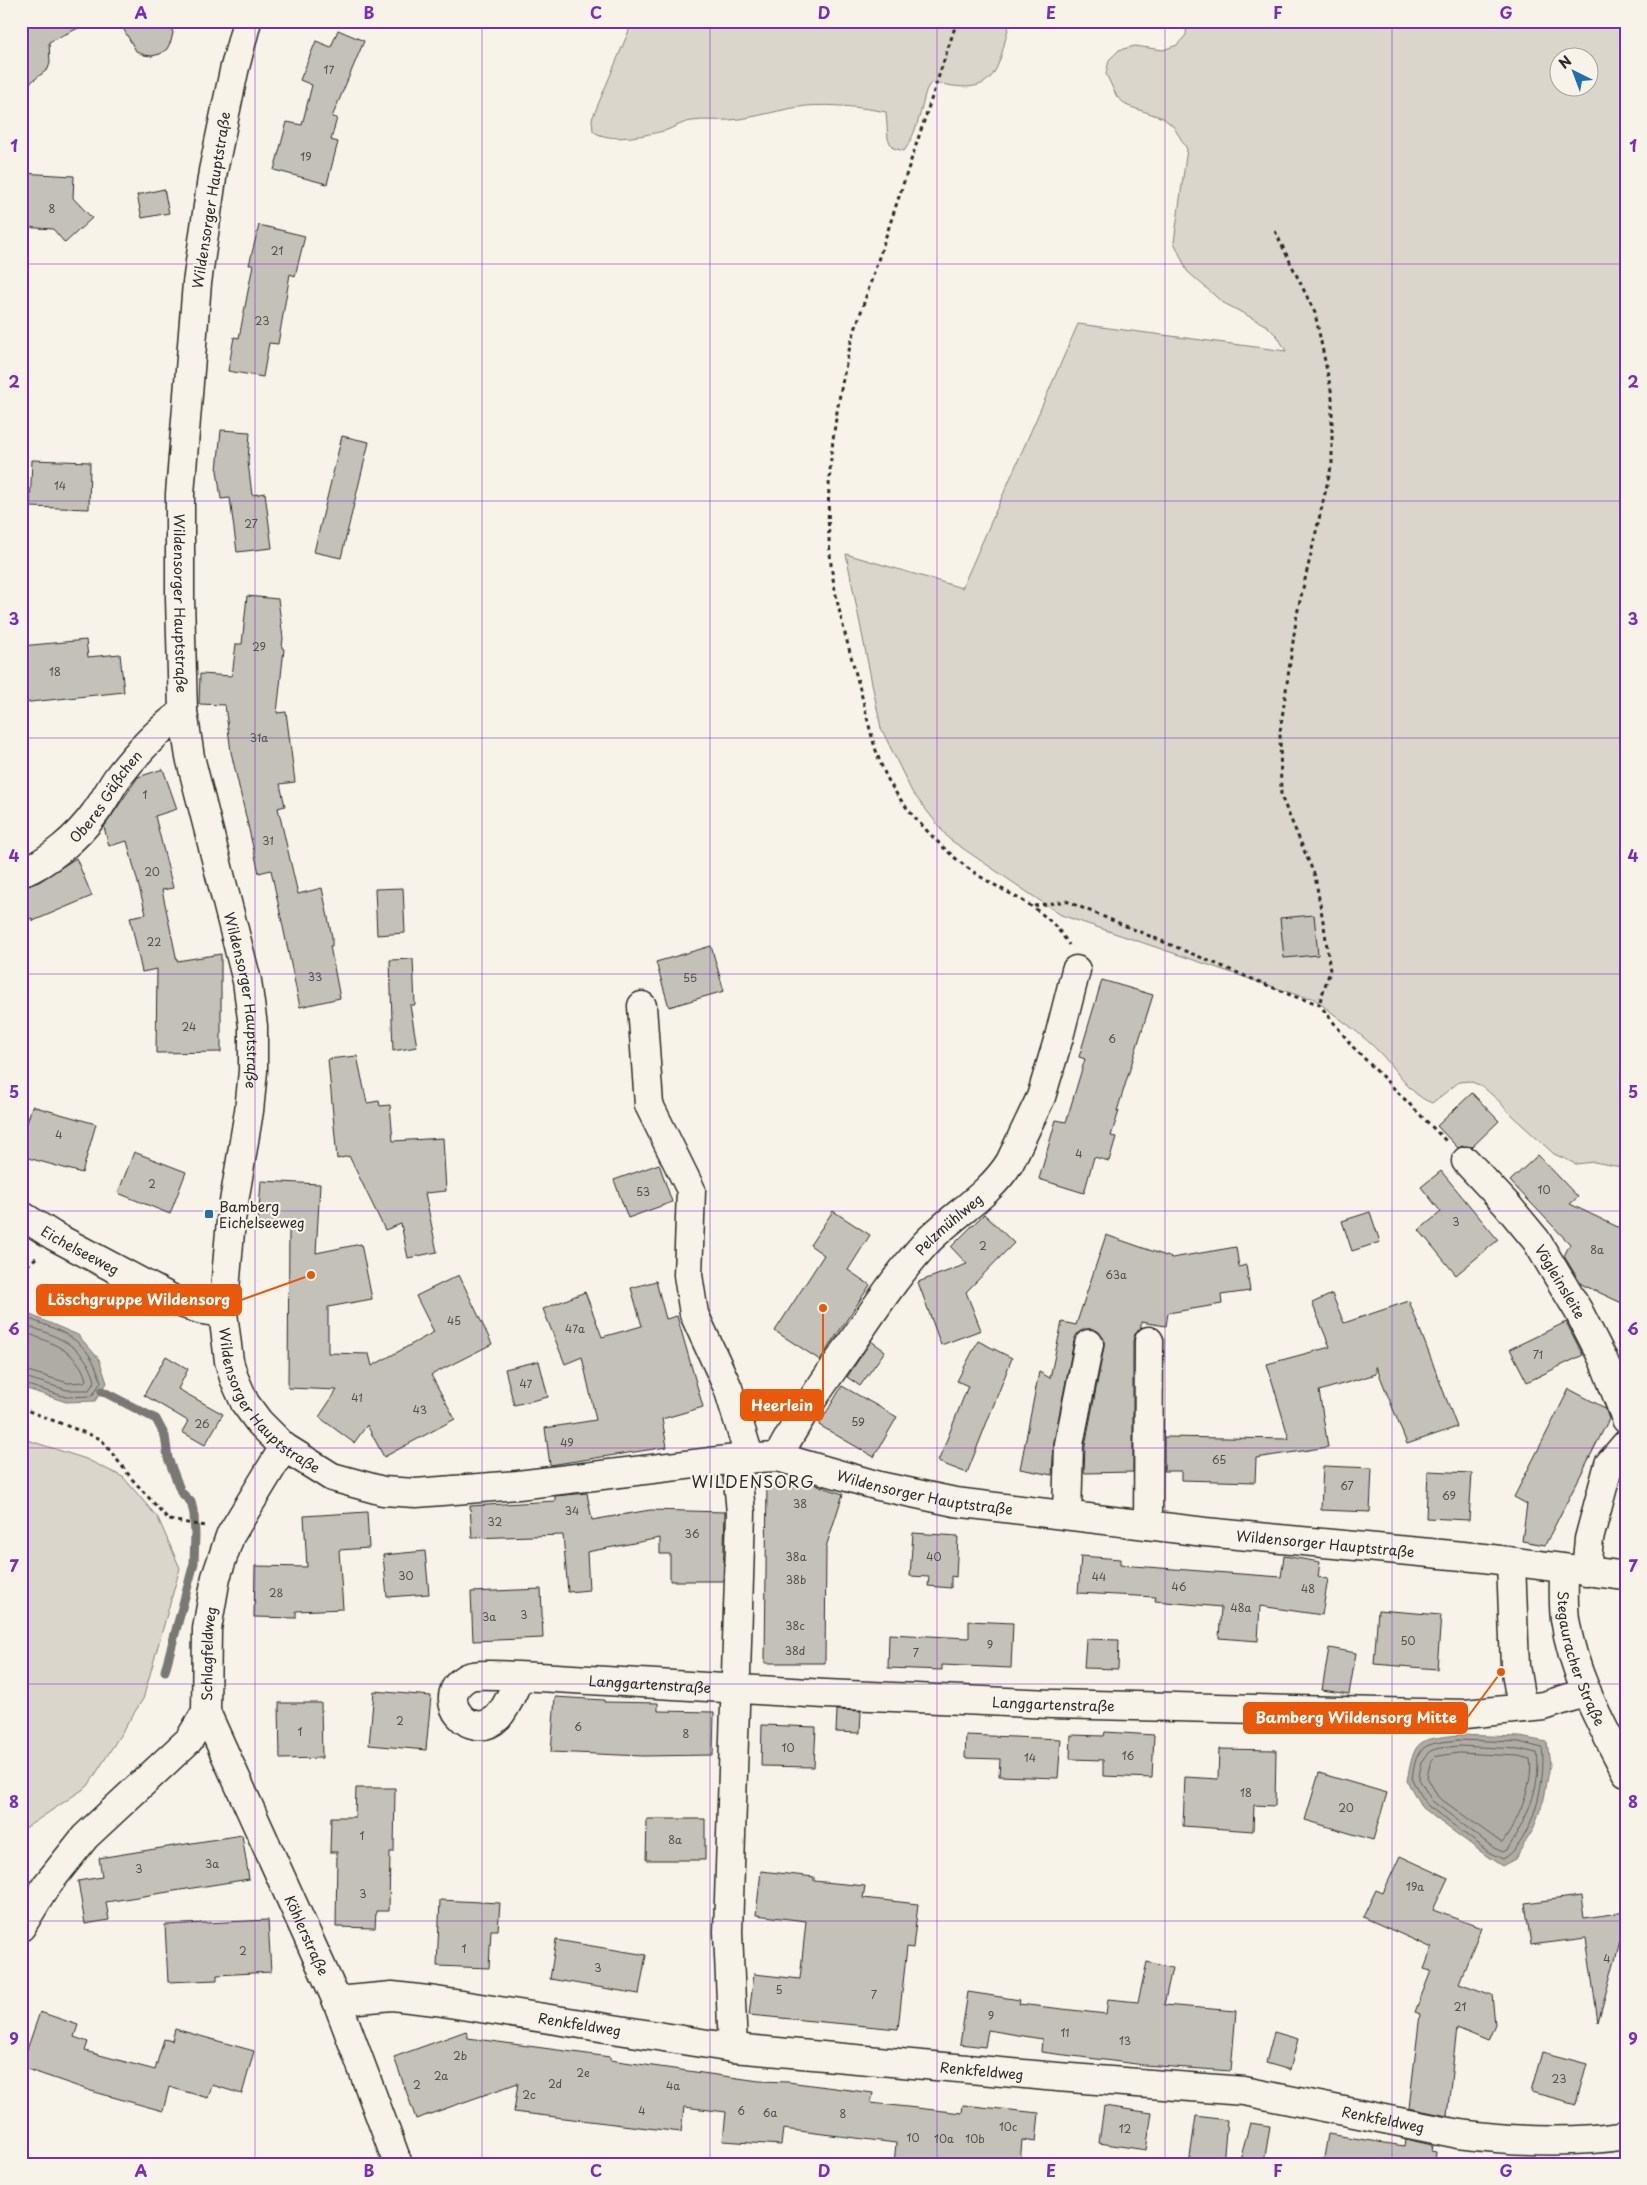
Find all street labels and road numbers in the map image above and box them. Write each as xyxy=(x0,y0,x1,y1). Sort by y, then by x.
street label: Wildensorger Hauptstraße xyxy=(187,110,235,290)
street label: Wildensorger Hauptstraße xyxy=(169,514,193,693)
street label: Oberes Gäßchen xyxy=(64,745,146,847)
street label: Wildensorger Hauptstraße xyxy=(219,910,264,1090)
street label: Pelzmühlweg xyxy=(910,1188,987,1259)
street label: Eichelseeweg xyxy=(37,1220,123,1279)
street label: Vögleinsleite xyxy=(1530,1240,1591,1322)
street label: Wildensorger Hauptstraße xyxy=(214,1326,325,1478)
street label: Wildensorger Hauptstraße xyxy=(835,1464,1014,1519)
street label: Wildensorger Hauptstraße xyxy=(1235,1524,1415,1562)
street label: Stegauracher Straße xyxy=(1553,1591,1611,1729)
street label: Schlagfeldweg xyxy=(196,1605,221,1701)
street label: Langgartenstraße xyxy=(588,1669,712,1698)
street label: Langgartenstraße xyxy=(992,1691,1115,1716)
street label: Köhlerstraße xyxy=(280,1892,335,1979)
street label: Renkfeldweg xyxy=(536,2007,623,2041)
street label: Renkfeldweg xyxy=(939,2056,1025,2084)
street label: Renkfeldweg xyxy=(1340,2100,1427,2137)

